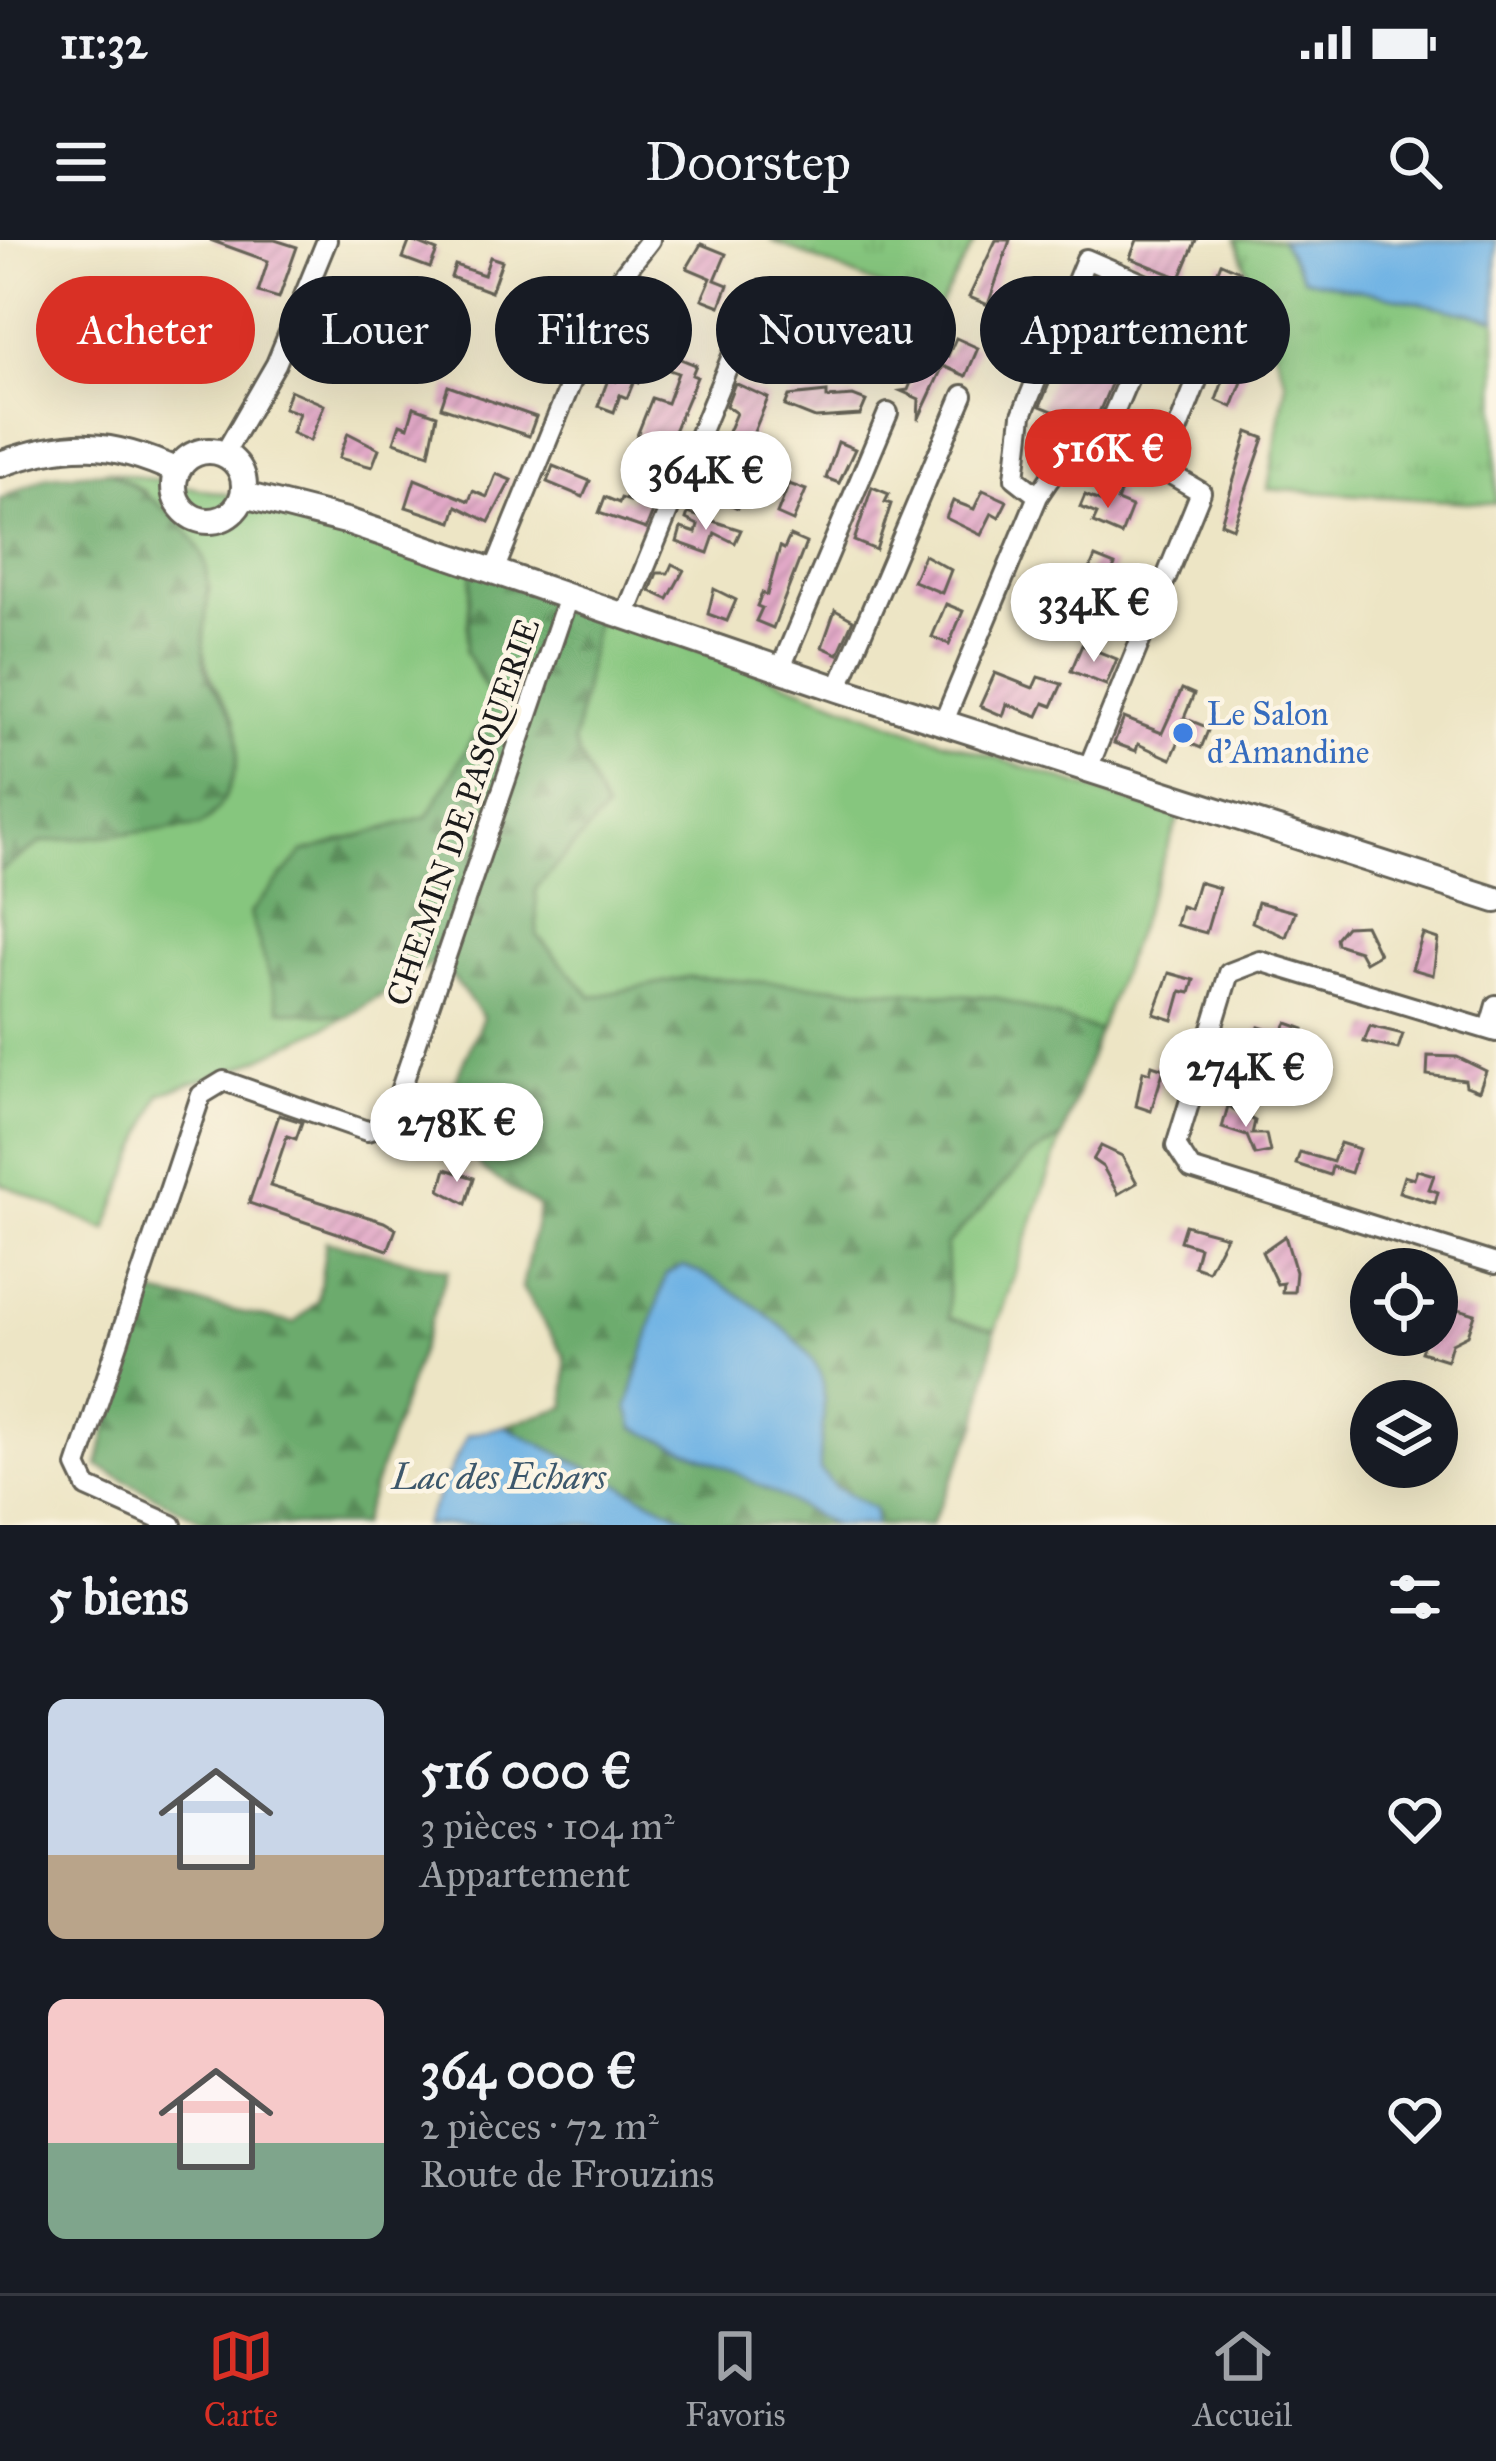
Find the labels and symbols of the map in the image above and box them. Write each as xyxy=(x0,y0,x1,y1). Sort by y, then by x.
pin: 516K € xyxy=(1010,409,1206,511)
pin: 364K € xyxy=(608,431,804,533)
pin: 334K € xyxy=(996,563,1192,665)
street label: CHEMIN DE PASQUERIE xyxy=(378,613,548,1011)
place label: Le Salon d'Amandine xyxy=(1207,694,1369,772)
marker: Le Salon d'Amandine xyxy=(1170,720,1196,746)
pin: 274K € xyxy=(1148,1028,1344,1130)
pin: 278K € xyxy=(359,1083,555,1185)
water label: Lac des Echars xyxy=(390,1455,607,1499)

